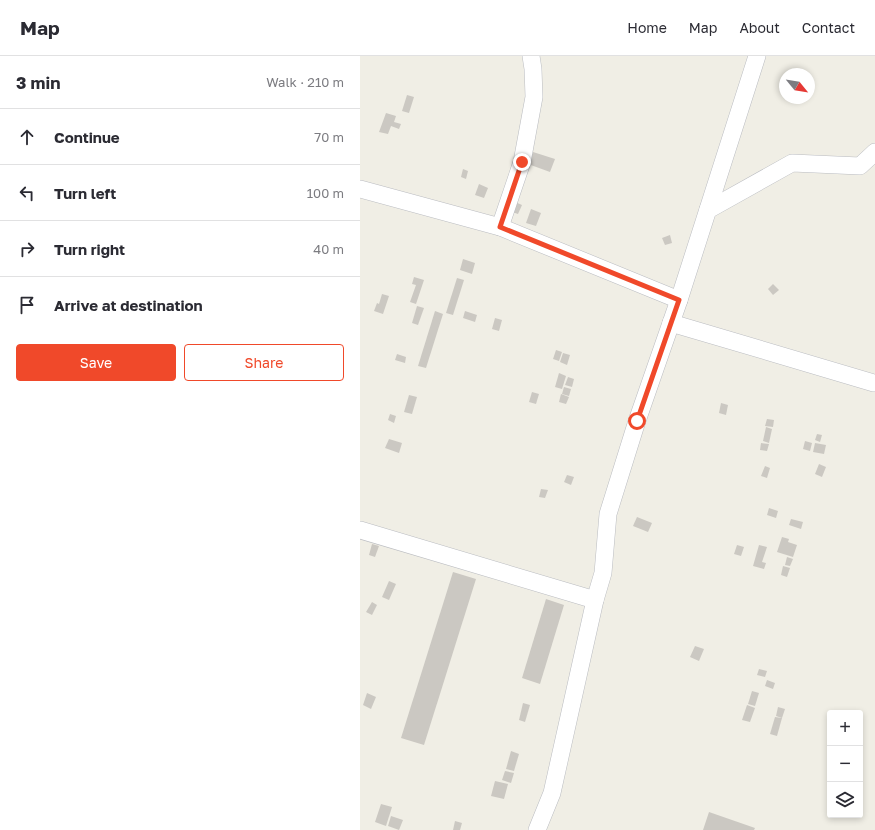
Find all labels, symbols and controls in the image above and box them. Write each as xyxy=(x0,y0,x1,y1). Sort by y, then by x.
text: Map xyxy=(20,16,60,39)
text: Home xyxy=(627,19,667,36)
text: Map xyxy=(689,19,717,36)
text: About xyxy=(739,19,780,36)
text: Contact xyxy=(802,19,855,36)
north arrow xyxy=(779,68,815,104)
text: 3 min xyxy=(16,72,60,93)
text: Walk · 210 m xyxy=(266,74,344,90)
icon: ahead xyxy=(16,126,38,148)
text: Continue xyxy=(54,128,120,146)
text: 70 m xyxy=(314,129,344,145)
route end xyxy=(513,153,531,171)
icon: left xyxy=(16,182,38,204)
text: Turn left xyxy=(54,184,116,202)
text: 100 m xyxy=(307,185,344,201)
icon: right xyxy=(16,238,38,260)
text: Turn right xyxy=(54,240,125,258)
text: 40 m xyxy=(313,241,344,257)
icon: arrive xyxy=(16,294,38,316)
text: Arrive at destination xyxy=(54,296,203,314)
button: Save xyxy=(16,344,176,381)
button: Share xyxy=(184,344,344,381)
route start xyxy=(628,412,646,430)
map controls xyxy=(827,710,863,818)
button: + xyxy=(827,710,863,746)
button: − xyxy=(827,746,863,782)
button: layers xyxy=(827,782,863,818)

